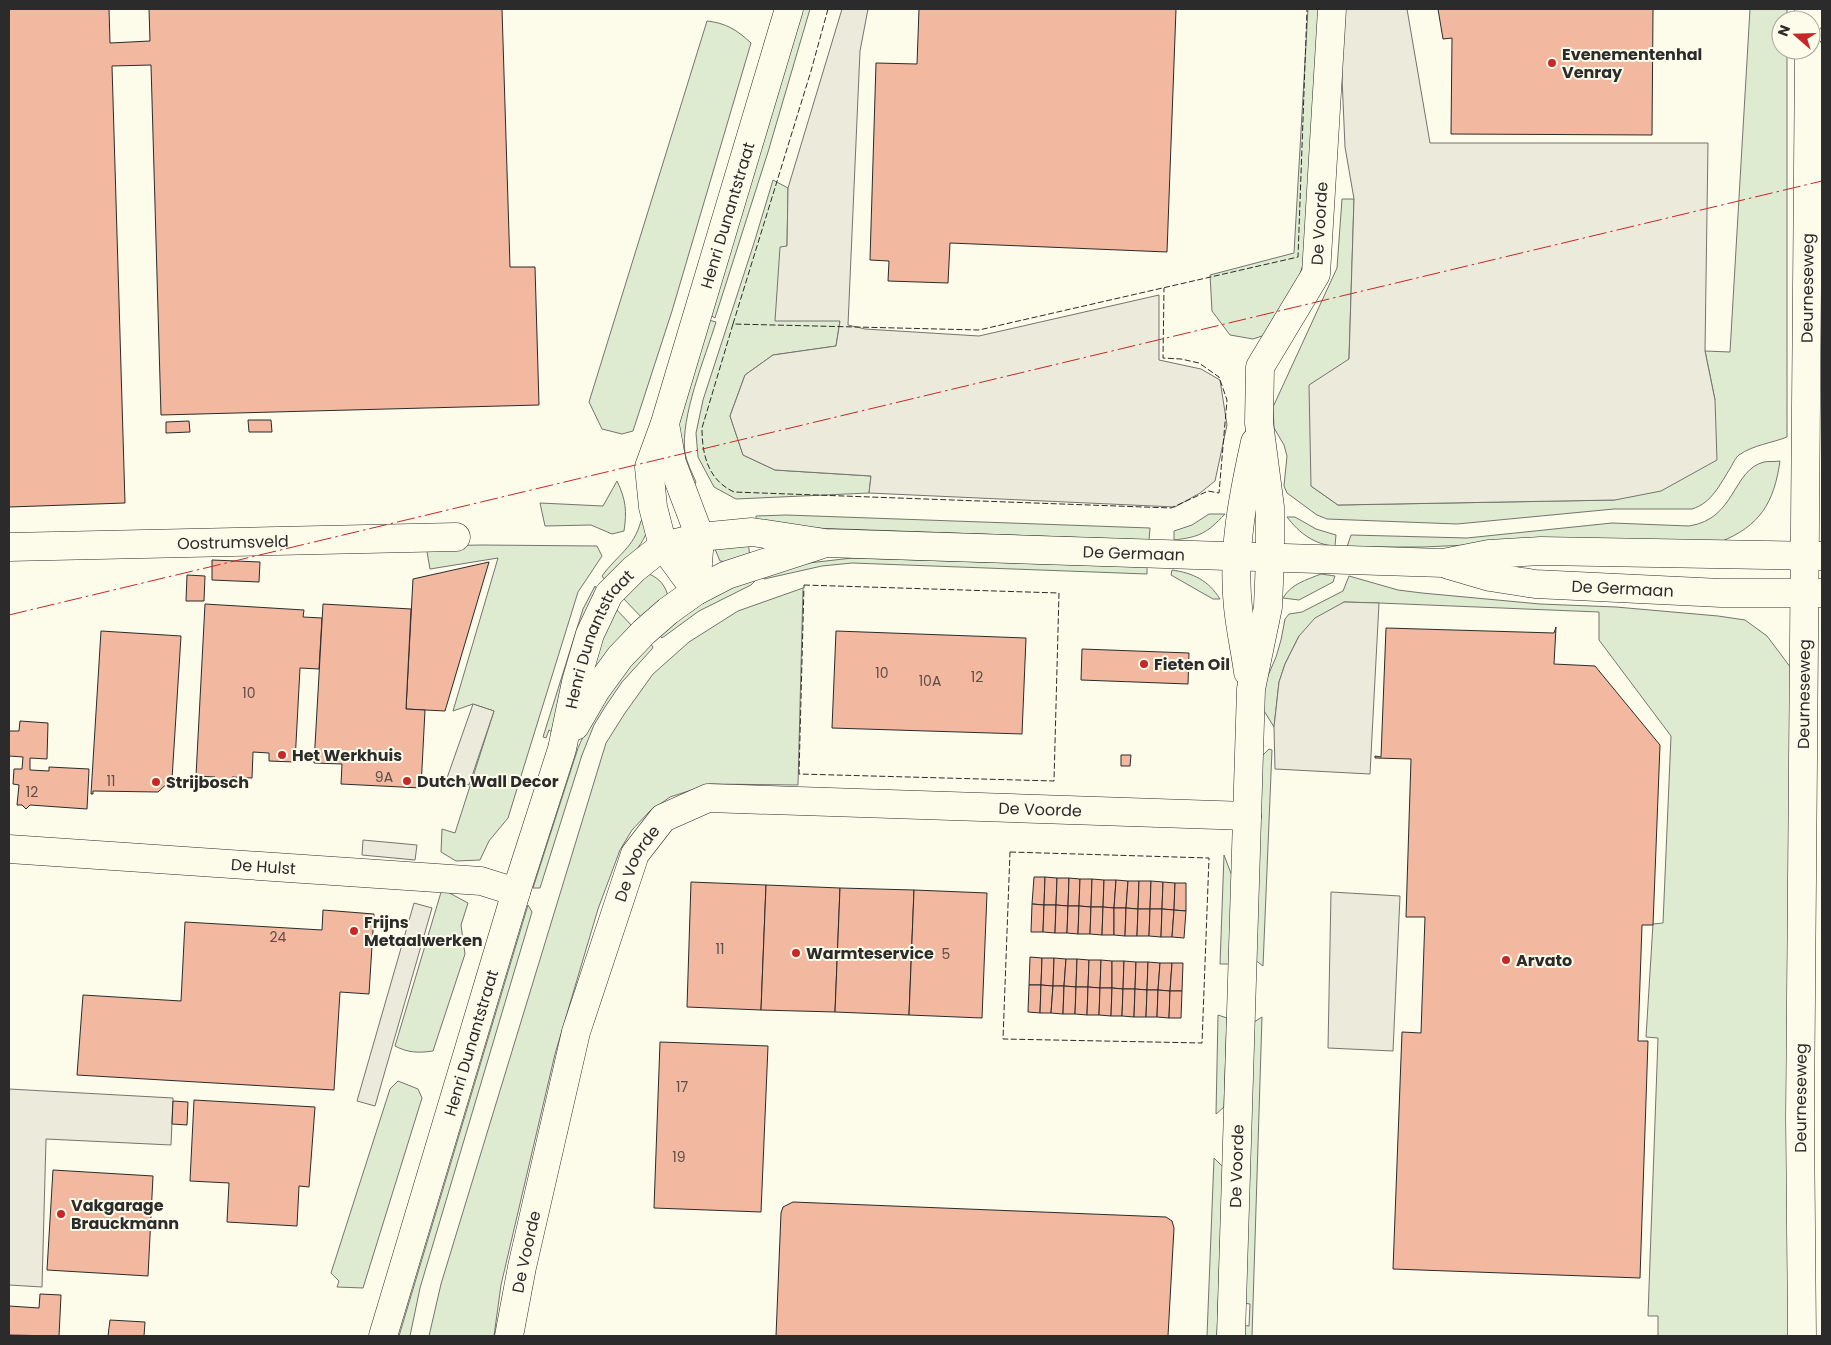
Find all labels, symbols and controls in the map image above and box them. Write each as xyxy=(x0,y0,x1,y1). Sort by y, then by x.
north arrow xyxy=(1771,10,1821,60)
text: N xyxy=(1773,22,1795,39)
place label: Evenementenhal Venray xyxy=(1562,43,1702,84)
marker: Evenementenhal Venray xyxy=(1546,57,1558,69)
street label: Henri Dunantstraat xyxy=(694,139,760,291)
street label: De Voorde xyxy=(1305,181,1333,266)
street label: Deurneseweg xyxy=(1795,233,1819,343)
street label: Oostrumsveld xyxy=(177,529,289,555)
street label: De Germaan xyxy=(1082,540,1185,566)
street label: Henri Dunantstraat xyxy=(559,564,639,711)
street label: De Germaan xyxy=(1571,574,1674,602)
street label: Deurneseweg xyxy=(1792,639,1816,749)
place label: Fieten Oil xyxy=(1154,653,1230,676)
marker: Fieten Oil xyxy=(1138,658,1150,670)
house number: 10 xyxy=(875,663,889,683)
house number: 12 xyxy=(971,667,983,687)
house number: 10A xyxy=(919,671,941,691)
house number: 10 xyxy=(242,683,256,703)
place label: Het Werkhuis xyxy=(292,744,402,767)
marker: Het Werkhuis xyxy=(276,749,288,761)
house number: 9A xyxy=(375,767,393,787)
place label: Dutch Wall Decor xyxy=(417,770,559,793)
house number: 11 xyxy=(107,771,115,791)
place label: Strijbosch xyxy=(166,771,249,794)
marker: Dutch Wall Decor xyxy=(401,775,413,787)
marker: Strijbosch xyxy=(150,776,162,788)
house number: 12 xyxy=(26,782,38,802)
street label: De Voorde xyxy=(998,796,1082,822)
street label: De Voorde xyxy=(608,820,665,905)
street label: De Hulst xyxy=(230,853,297,880)
place label: Frijns Metaalwerken xyxy=(364,911,483,952)
marker: Frijns Metaalwerken xyxy=(348,925,360,937)
house number: 24 xyxy=(270,927,287,947)
house number: 11 xyxy=(716,939,724,959)
place label: Warmteservice xyxy=(806,942,934,965)
house number: 5 xyxy=(942,944,950,964)
marker: Warmteservice xyxy=(790,947,802,959)
place label: Arvato xyxy=(1516,949,1572,972)
marker: Arvato xyxy=(1500,954,1512,966)
street label: Henri Dunantstraat xyxy=(438,967,504,1119)
street label: Deurneseweg xyxy=(1788,1043,1812,1153)
house number: 17 xyxy=(676,1077,688,1097)
street label: De Voorde xyxy=(1223,1124,1249,1208)
house number: 19 xyxy=(672,1147,686,1167)
place label: Vakgarage Brauckmann xyxy=(71,1194,179,1235)
marker: Vakgarage Brauckmann xyxy=(55,1208,67,1220)
street label: De Voorde xyxy=(506,1208,546,1295)

